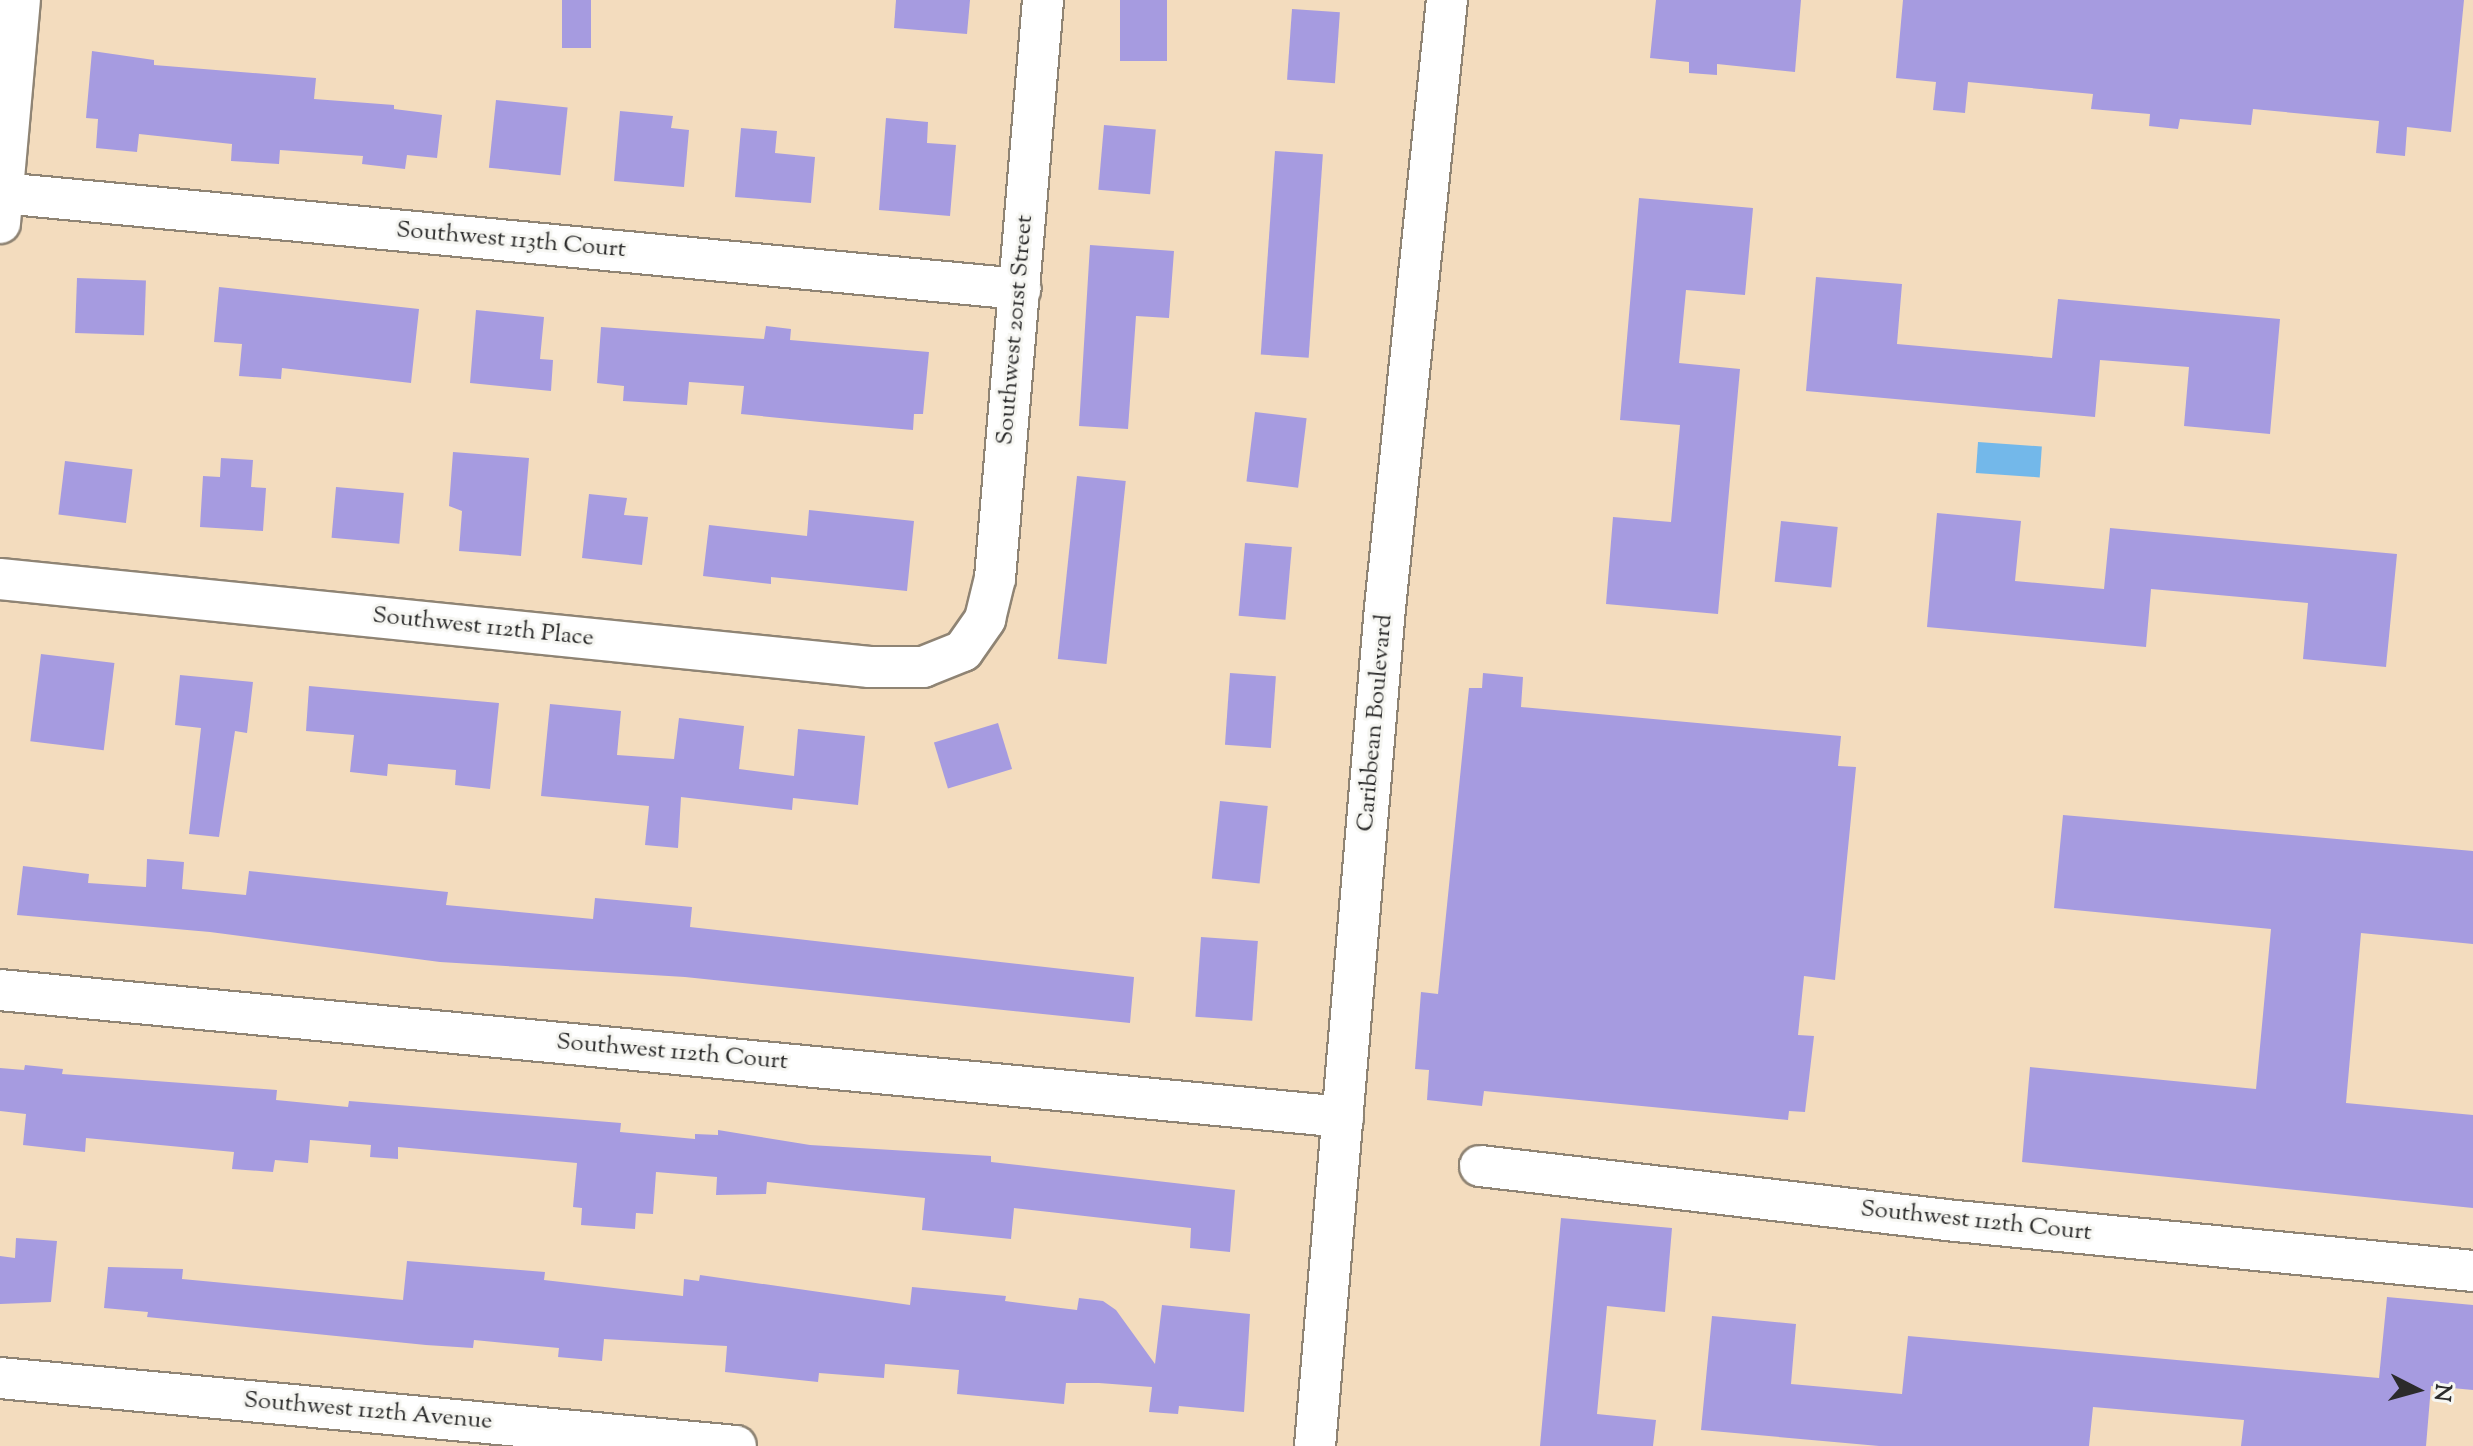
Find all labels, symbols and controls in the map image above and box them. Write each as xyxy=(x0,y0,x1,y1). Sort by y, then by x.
street label: Southwest 201st Street xyxy=(992,214,1040,446)
street label: Southwest 113th Court xyxy=(395,217,627,265)
street label: Southwest 112th Place xyxy=(371,602,595,654)
street label: Caribbean Boulevard xyxy=(1352,613,1400,833)
street label: Southwest 112th Court xyxy=(555,1029,789,1077)
street label: Southwest 112th Court xyxy=(1859,1196,2093,1248)
north arrow xyxy=(2377,1350,2457,1430)
text: N xyxy=(2424,1382,2458,1403)
street label: Southwest 112th Avenue xyxy=(242,1387,494,1437)

